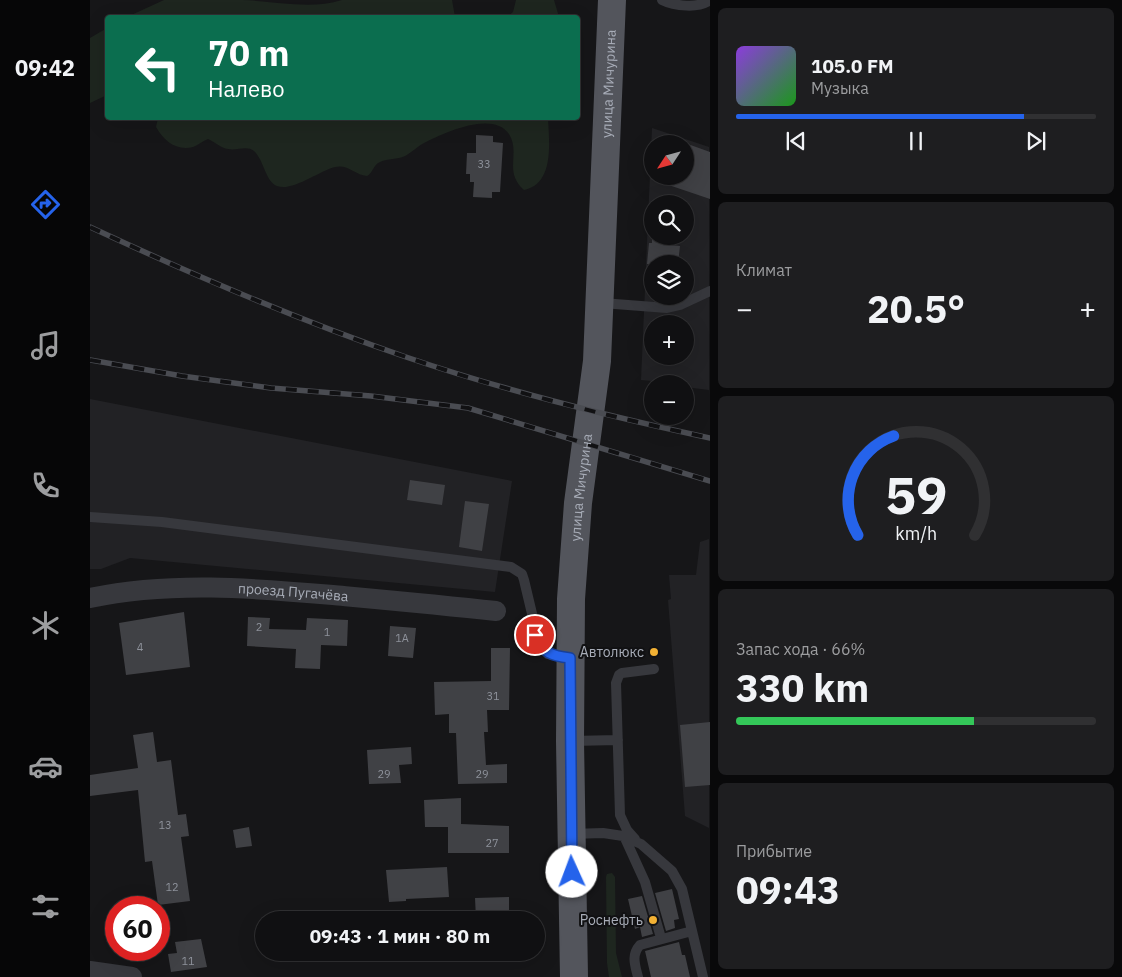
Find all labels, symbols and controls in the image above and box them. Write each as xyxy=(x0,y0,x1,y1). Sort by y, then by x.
street label: улица Мичурина xyxy=(597,29,620,138)
text: 70 m xyxy=(208,30,290,76)
icon: left xyxy=(125,35,190,100)
text: 09:42 xyxy=(15,53,75,82)
text: 105.0 FM xyxy=(811,54,894,78)
text: Налево xyxy=(208,74,285,103)
text: Музыка xyxy=(811,78,869,98)
icon: previous xyxy=(782,127,810,155)
icon: pause xyxy=(902,127,930,155)
icon: next xyxy=(1022,127,1050,155)
north arrow xyxy=(644,135,694,185)
map controls xyxy=(644,135,694,425)
house number: 33 xyxy=(477,157,491,171)
icon: directions xyxy=(28,187,63,222)
button: search xyxy=(644,195,694,245)
button: layers xyxy=(644,255,694,305)
text: Климат xyxy=(736,260,792,280)
text: 20.5° xyxy=(867,284,965,333)
text: − xyxy=(736,290,753,327)
text: + xyxy=(1079,290,1096,327)
button: + xyxy=(644,315,694,365)
icon: music xyxy=(28,328,63,363)
button: − xyxy=(644,375,694,425)
street label: улица Мичурина xyxy=(566,432,596,542)
text: 59 xyxy=(885,461,947,528)
icon: phone xyxy=(28,468,63,503)
text: km/h xyxy=(895,522,937,545)
street label: проезд Пугачёва xyxy=(238,579,350,605)
icon: climate xyxy=(28,608,63,643)
pin xyxy=(514,614,556,656)
house number: 2 xyxy=(256,620,262,634)
icon: arrive xyxy=(521,621,549,649)
house number: 1 xyxy=(324,625,331,639)
house number: 1А xyxy=(395,631,409,645)
text: Запас хода · 66% xyxy=(736,639,865,659)
house number: 4 xyxy=(137,640,144,654)
place label: Автолюкс xyxy=(580,643,644,661)
marker: Автолюкс xyxy=(648,646,660,658)
text: 330 km xyxy=(736,663,869,712)
house number: 31 xyxy=(486,689,500,703)
icon: car xyxy=(28,749,63,784)
house number: 29 xyxy=(377,767,391,781)
house number: 29 xyxy=(475,767,489,781)
house number: 13 xyxy=(158,818,172,832)
house number: 27 xyxy=(485,836,499,850)
text: Прибытие xyxy=(736,841,812,861)
position arrow xyxy=(545,845,597,897)
text: 09:43 xyxy=(736,865,840,914)
house number: 12 xyxy=(165,880,179,894)
icon: filters xyxy=(28,889,63,924)
speed limit sign: 60 xyxy=(105,896,170,961)
place label: Роснефть xyxy=(580,911,643,929)
marker: Роснефть xyxy=(647,914,659,926)
text: 09:43 · 1 мин · 80 m xyxy=(310,924,490,948)
house number: 11 xyxy=(181,954,195,968)

